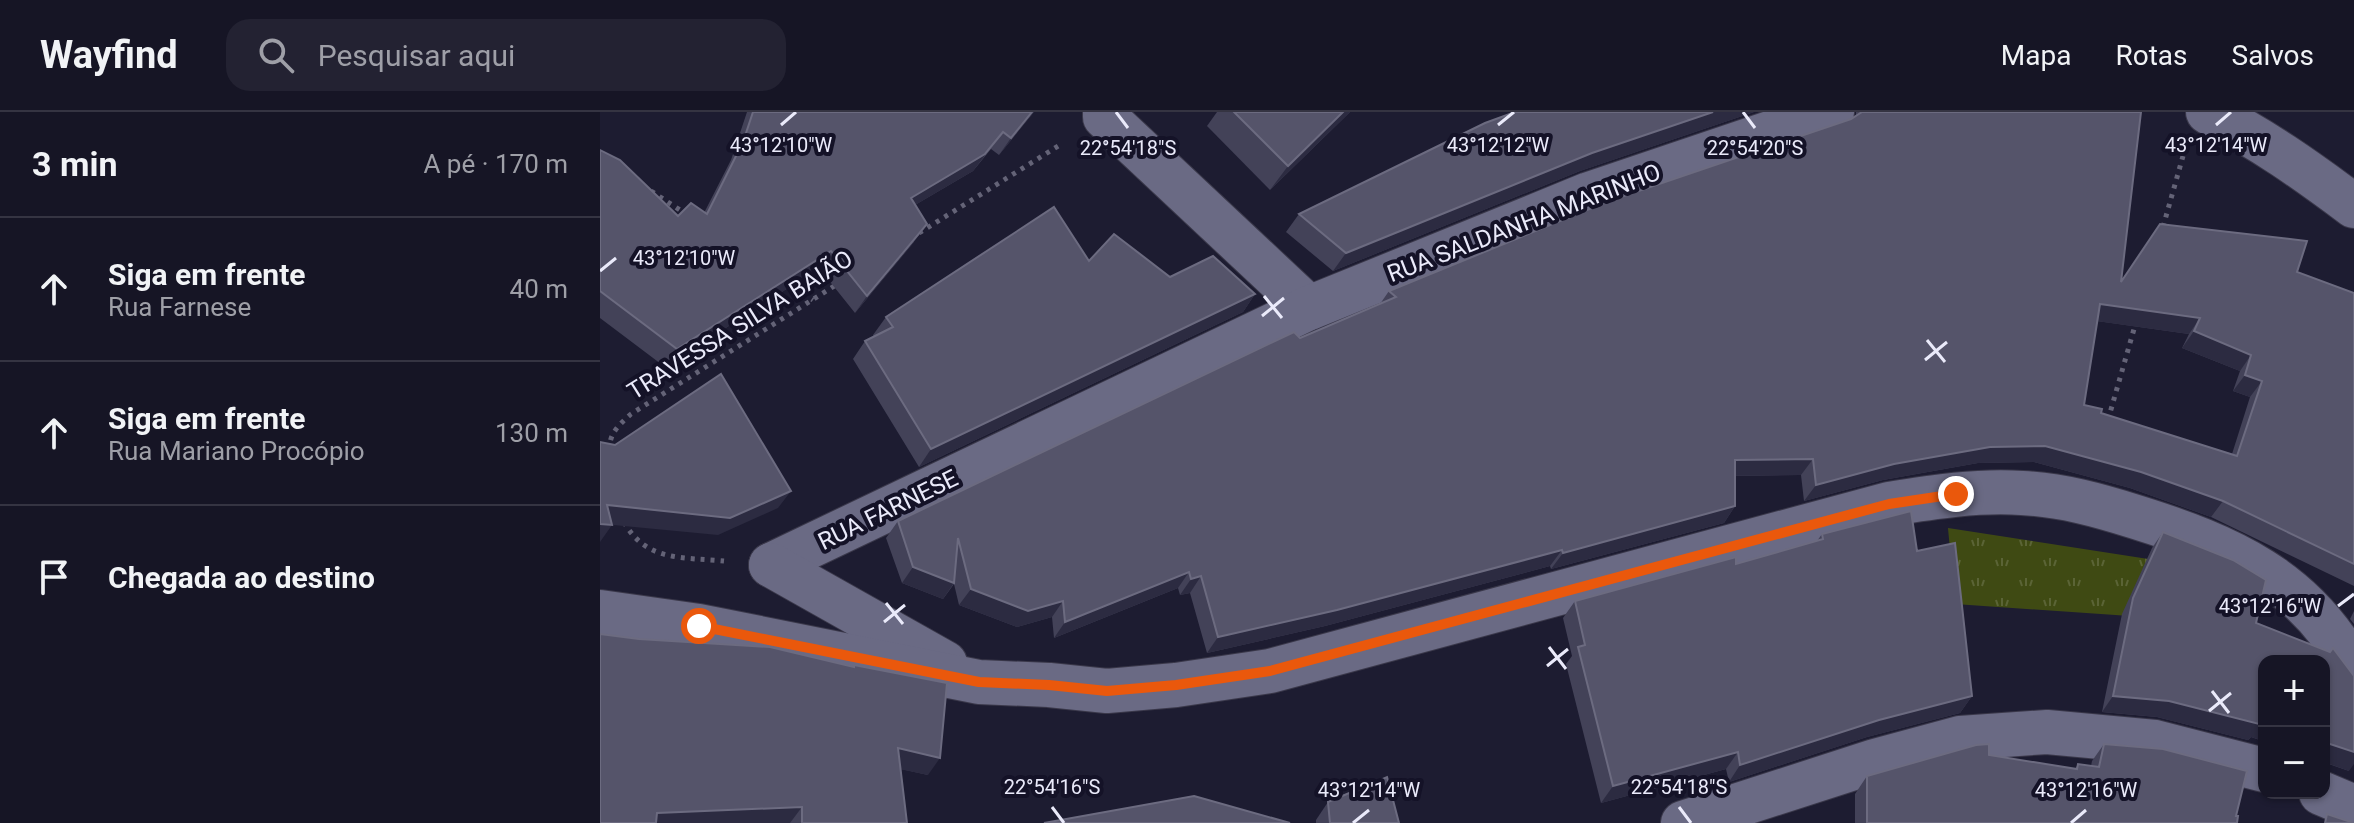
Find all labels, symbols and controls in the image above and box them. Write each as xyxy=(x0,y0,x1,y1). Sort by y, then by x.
search box xyxy=(226,19,786,91)
text: Wayfind xyxy=(40,33,178,77)
icon: search xyxy=(254,33,298,77)
text: Pesquisar aqui xyxy=(318,38,515,73)
text: Mapa xyxy=(2001,39,2071,72)
text: Rotas xyxy=(2115,39,2188,72)
text: Salvos xyxy=(2232,39,2314,72)
text: 43°12'10"W xyxy=(730,133,833,157)
text: 43°12'12"W xyxy=(1447,133,1550,157)
text: 43°12'14"W xyxy=(2165,133,2268,157)
text: 22°54'18"S xyxy=(1080,136,1176,160)
text: 22°54'20"S xyxy=(1707,136,1803,160)
text: 3 min xyxy=(32,144,117,184)
text: A pé · 170 m xyxy=(423,149,568,179)
street label: RUA SALDANHA MARINHO xyxy=(1383,158,1665,288)
street label: TRAVESSA SILVA BAIÃO xyxy=(622,244,858,406)
text: 43°12'10"W xyxy=(633,246,736,270)
text: Siga em frente xyxy=(108,257,306,292)
icon: ahead xyxy=(32,267,76,311)
text: 40 m xyxy=(510,274,568,304)
text: Rua Farnese xyxy=(108,292,251,322)
text: Siga em frente xyxy=(108,401,306,436)
icon: ahead xyxy=(32,411,76,455)
text: 130 m xyxy=(495,418,568,448)
text: Rua Mariano Procópio xyxy=(108,436,365,466)
street label: RUA FARNESE xyxy=(814,464,962,556)
route end xyxy=(1938,476,1974,512)
icon: arrive xyxy=(32,555,76,599)
text: Chegada ao destino xyxy=(108,560,375,595)
text: 43°12'16"W xyxy=(2219,594,2322,618)
route start xyxy=(681,608,717,644)
map controls xyxy=(2258,655,2330,799)
button: + xyxy=(2258,655,2330,727)
button: − xyxy=(2258,727,2330,799)
text: 22°54'16"S xyxy=(1004,775,1100,799)
text: 22°54'18"S xyxy=(1631,775,1727,799)
text: 43°12'14"W xyxy=(1318,778,1421,802)
text: 43°12'16"W xyxy=(2035,778,2138,802)

